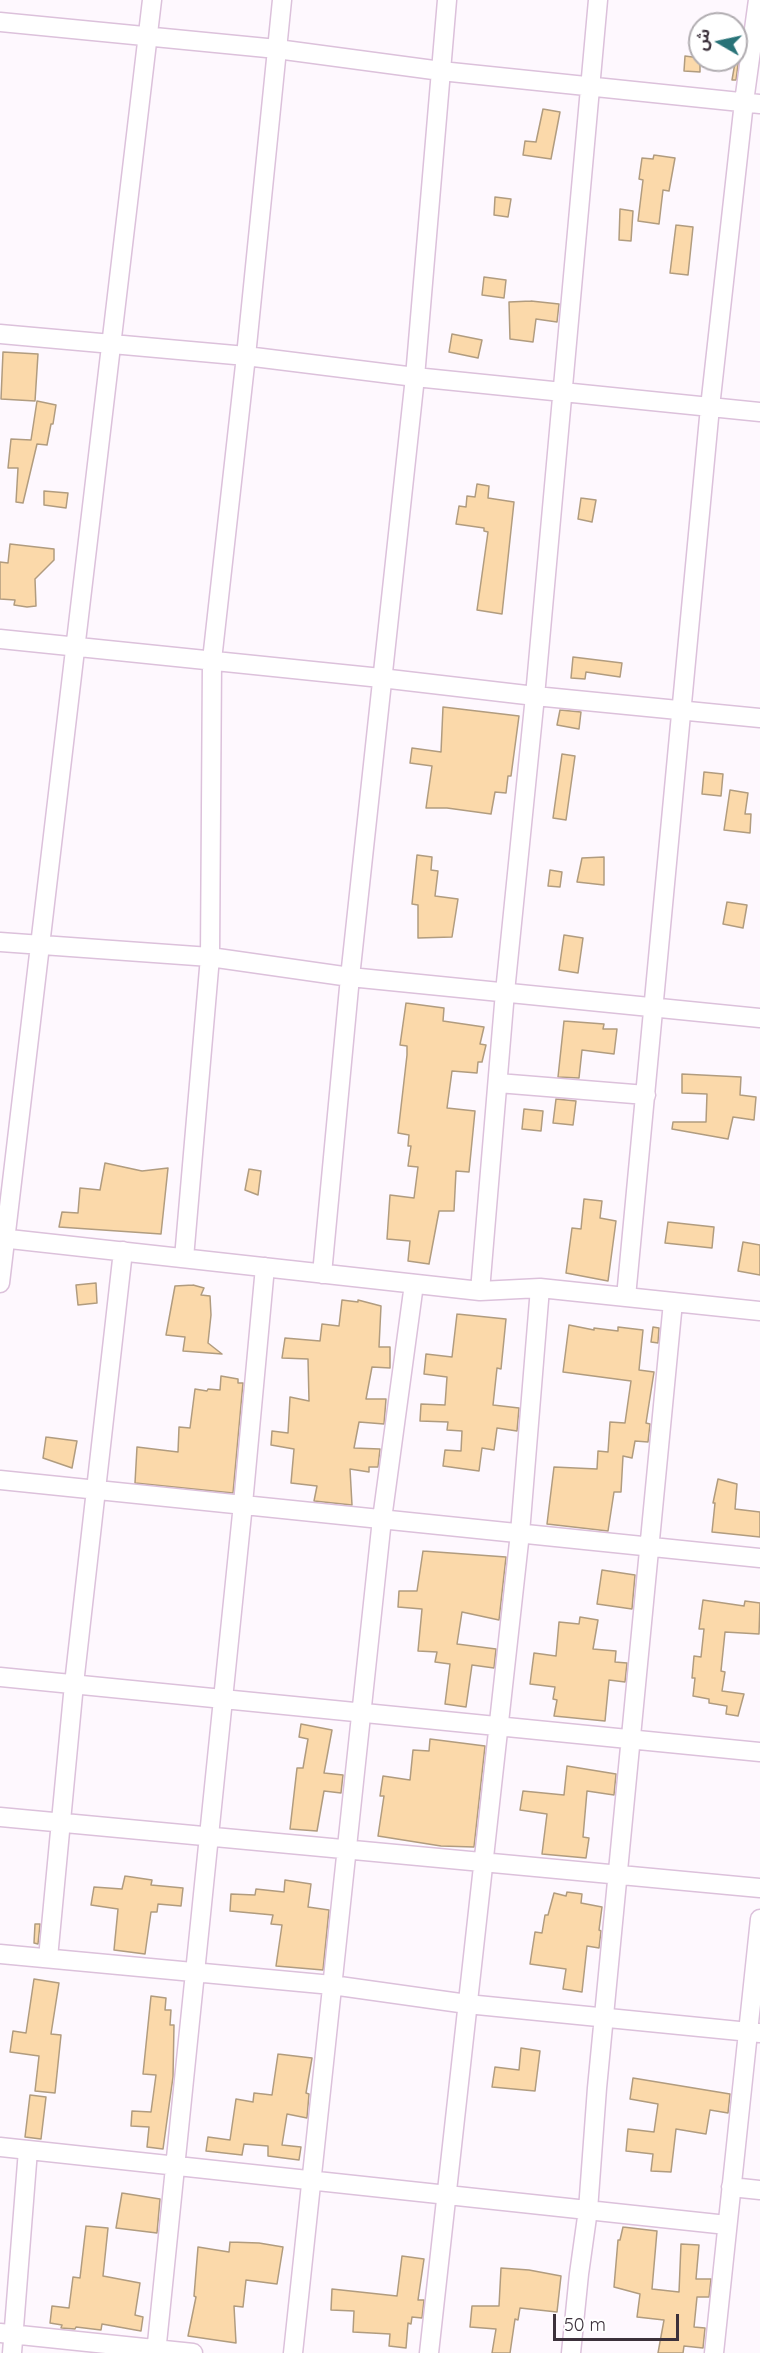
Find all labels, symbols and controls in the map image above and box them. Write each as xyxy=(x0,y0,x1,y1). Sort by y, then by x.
north arrow xyxy=(688,12,748,72)
text: ش xyxy=(691,27,714,52)
scale bar xyxy=(556,2302,682,2340)
text: 50 m xyxy=(564,2313,606,2336)

